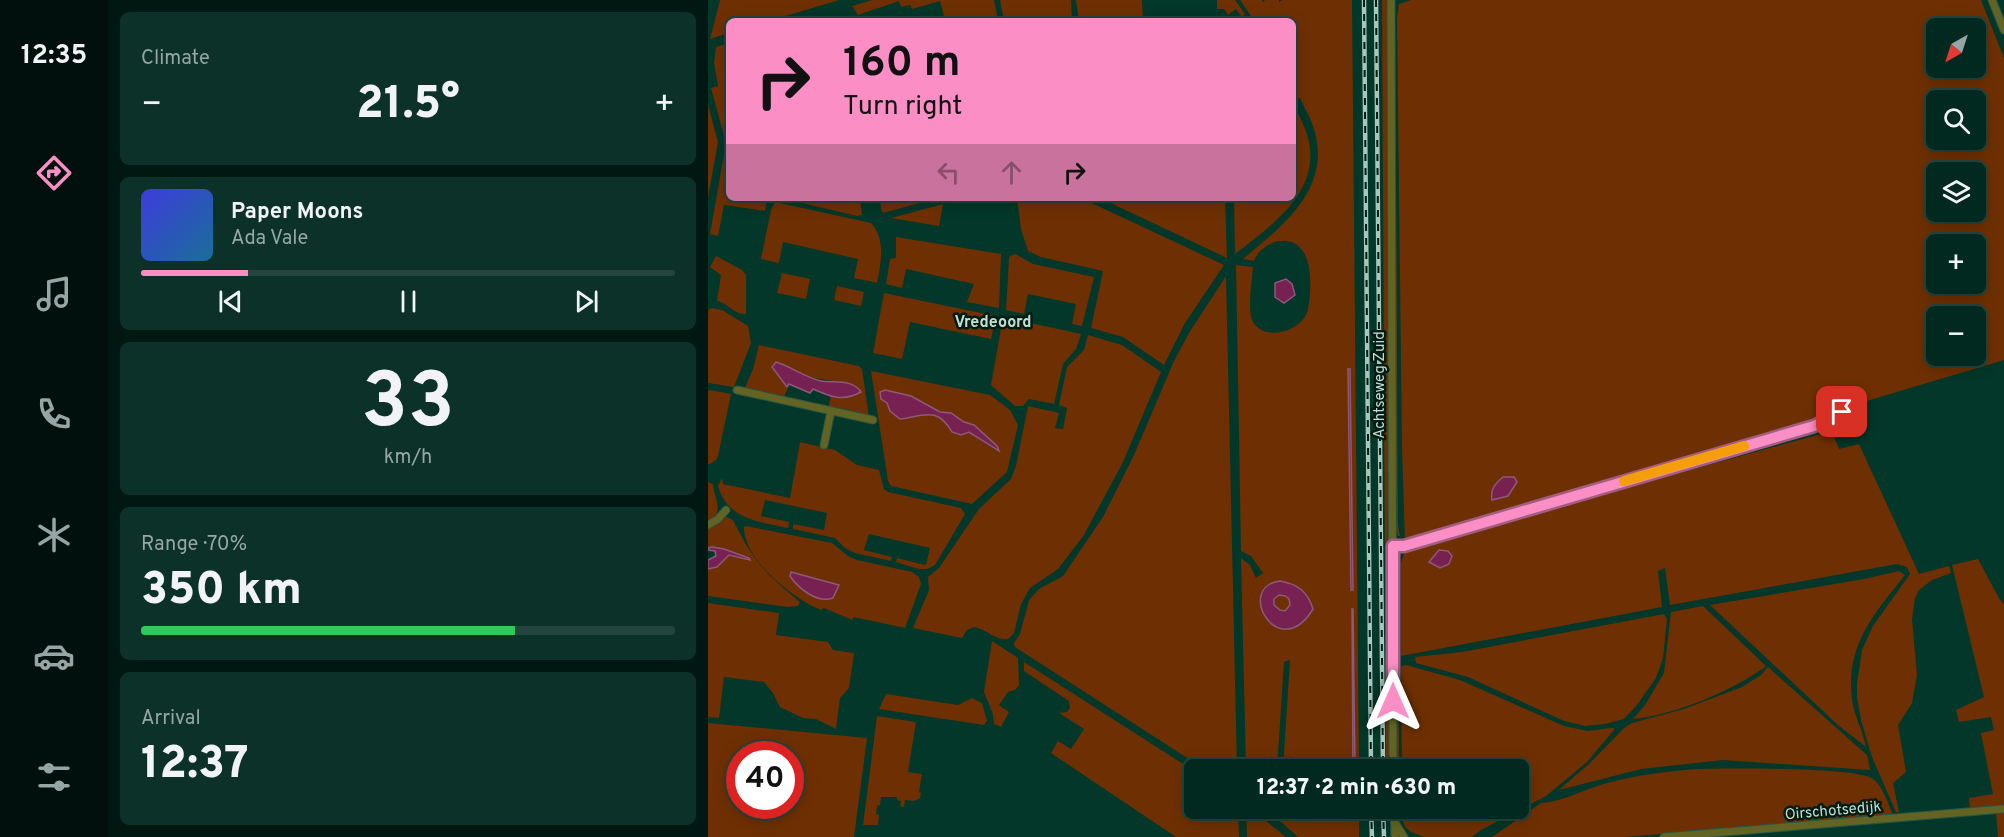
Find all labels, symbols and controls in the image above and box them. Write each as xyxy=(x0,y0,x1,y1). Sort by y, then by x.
north arrow xyxy=(1926,18,1986,78)
map controls xyxy=(1926,18,1986,366)
text: 160 m xyxy=(843,38,961,91)
text: 12:35 xyxy=(21,39,87,73)
icon: right xyxy=(744,42,822,120)
text: Climate xyxy=(141,46,210,72)
text: 21.5° xyxy=(356,77,460,134)
text: − xyxy=(141,85,162,127)
text: + xyxy=(654,85,675,127)
text: Turn right xyxy=(843,90,962,124)
button: search xyxy=(1926,90,1986,150)
icon: directions xyxy=(33,152,75,194)
icon: left xyxy=(932,156,965,189)
icon: ahead xyxy=(995,156,1028,189)
icon: right xyxy=(1058,156,1091,189)
button: layers xyxy=(1926,162,1986,222)
text: Paper Moons xyxy=(231,199,363,226)
text: Ada Vale xyxy=(231,226,308,252)
button: + xyxy=(1926,234,1986,294)
icon: music xyxy=(33,273,75,315)
icon: previous xyxy=(214,285,247,318)
icon: pause xyxy=(392,285,425,318)
icon: next xyxy=(570,285,603,318)
button: − xyxy=(1926,306,1986,366)
district label: Vredeoord xyxy=(954,313,1032,333)
street label: Achtseweg Zuid xyxy=(1371,331,1390,439)
text: 33 xyxy=(361,356,455,455)
pin xyxy=(1816,386,1867,437)
icon: phone xyxy=(33,393,75,435)
icon: arrive xyxy=(1825,395,1858,428)
text: km/h xyxy=(384,445,432,471)
icon: climate xyxy=(33,514,75,556)
text: Range · 70% xyxy=(141,532,247,558)
text: 350 km xyxy=(141,563,302,620)
icon: car xyxy=(33,635,75,677)
position arrow xyxy=(1361,669,1425,733)
text: Arrival xyxy=(141,706,201,732)
text: 12:37 xyxy=(141,737,249,794)
speed limit sign: 40 xyxy=(726,741,804,819)
icon: filters xyxy=(33,756,75,798)
text: 12:37 · 2 min · 630 m xyxy=(1257,775,1456,802)
street label: Oirschotsedijk xyxy=(1784,798,1882,825)

